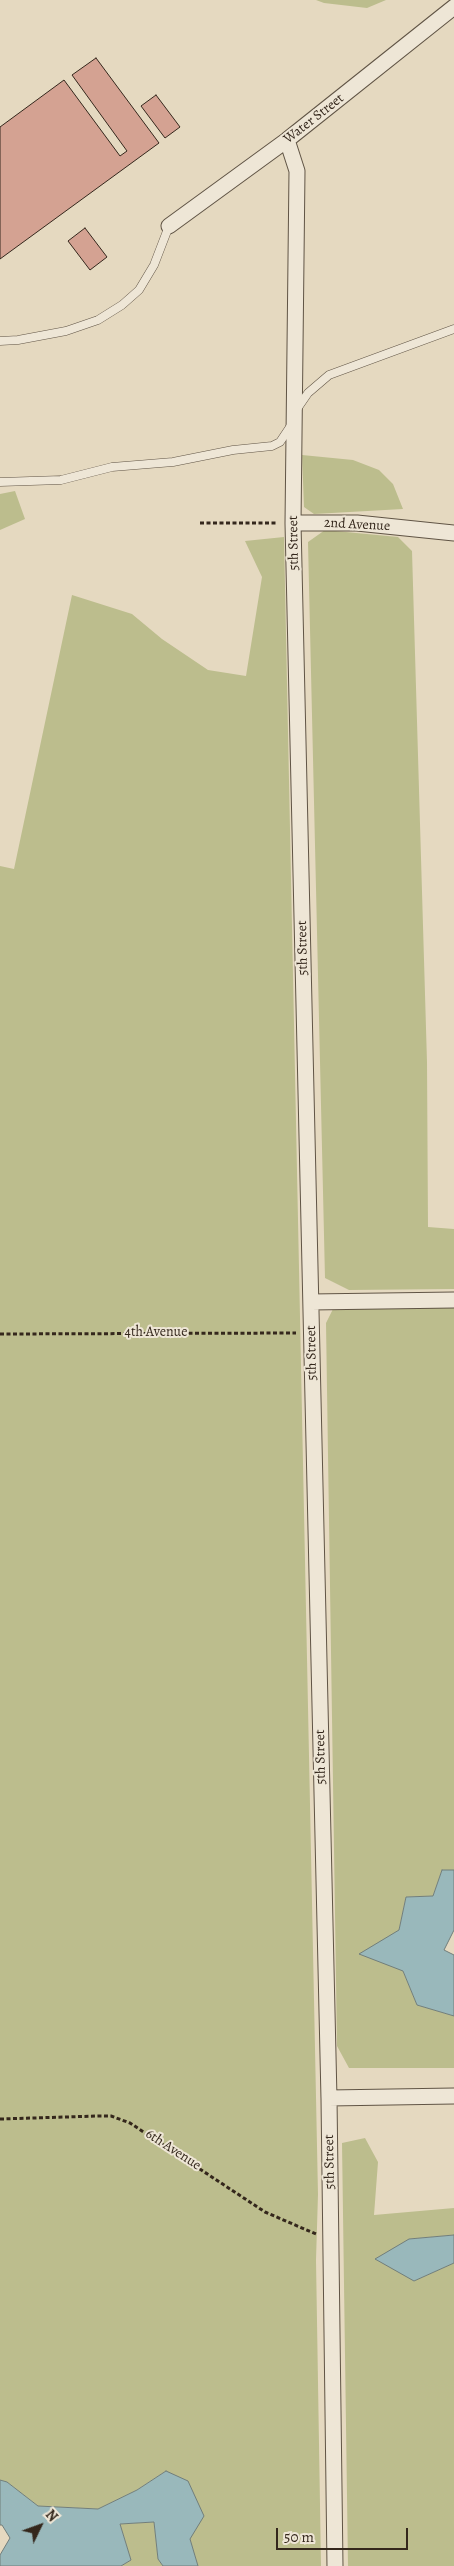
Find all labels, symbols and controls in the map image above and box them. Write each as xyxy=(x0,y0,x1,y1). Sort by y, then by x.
street label: Water Street xyxy=(280,90,348,148)
street label: 5th Street xyxy=(285,515,303,571)
street label: 2nd Avenue xyxy=(323,515,391,535)
street label: 5th Street xyxy=(294,920,312,976)
street label: 4th Avenue xyxy=(125,1325,187,1341)
street label: 5th Street xyxy=(303,1325,321,1381)
street label: 5th Street xyxy=(312,1729,330,1785)
street label: 6th Avenue xyxy=(142,2126,204,2174)
street label: 5th Street xyxy=(321,2134,339,2190)
north arrow xyxy=(15,2501,65,2551)
text: N xyxy=(41,2505,62,2526)
scale bar xyxy=(279,2518,412,2550)
text: 50 m xyxy=(284,2527,314,2547)

